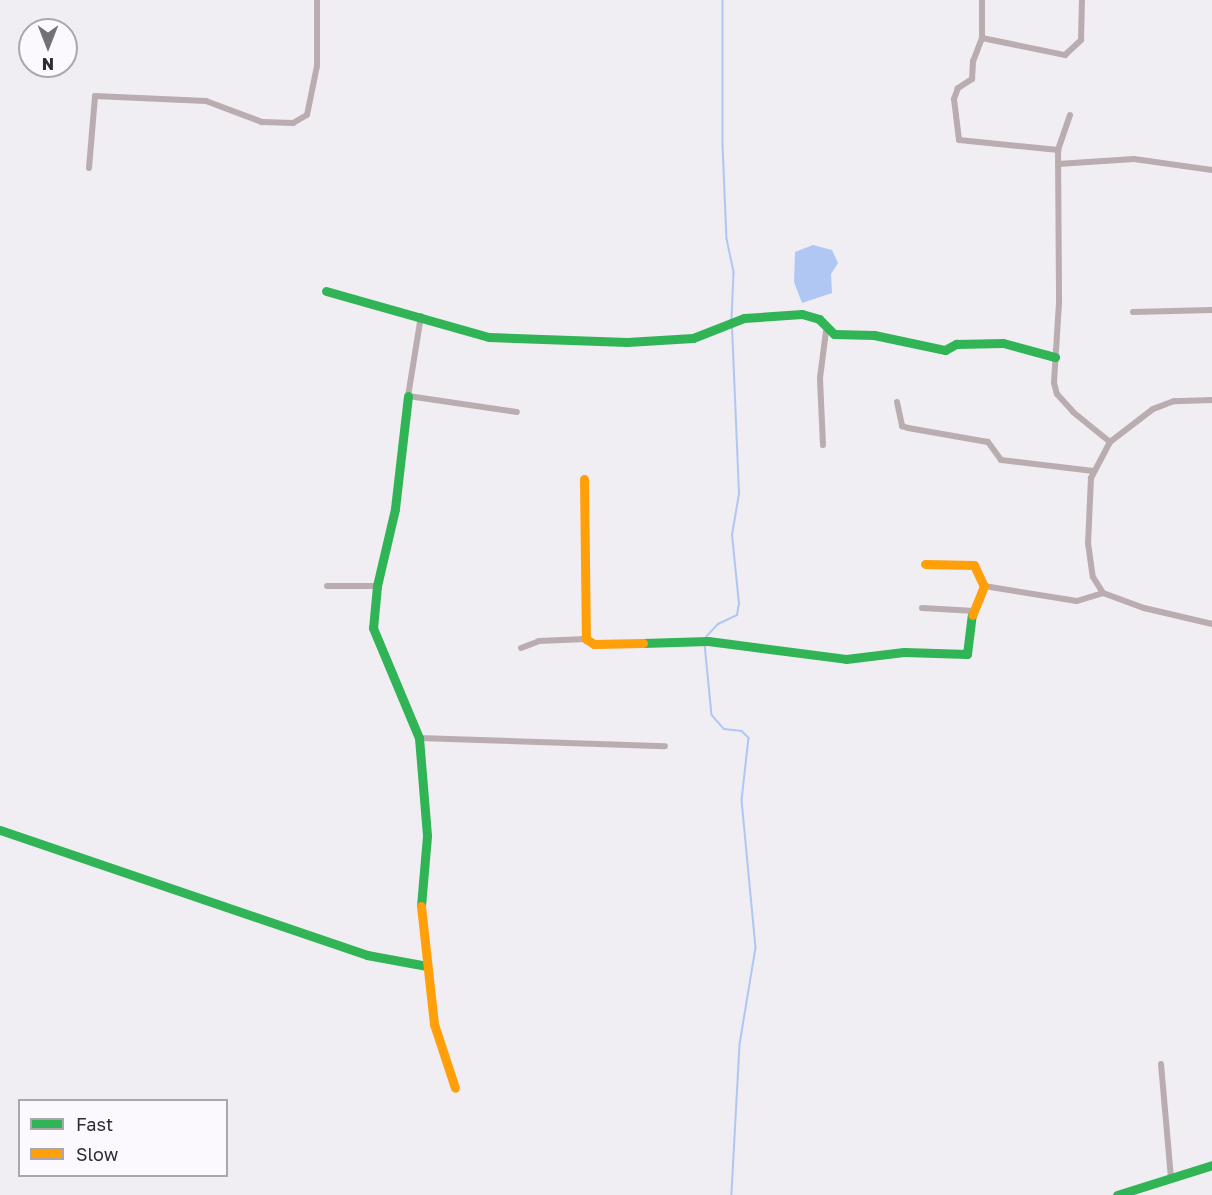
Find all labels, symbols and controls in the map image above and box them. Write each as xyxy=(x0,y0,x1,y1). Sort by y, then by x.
north arrow xyxy=(18,18,78,78)
text: N xyxy=(42,54,54,74)
legend xyxy=(18,1099,228,1177)
text: Fast xyxy=(76,1113,113,1135)
text: Slow xyxy=(76,1143,118,1165)

